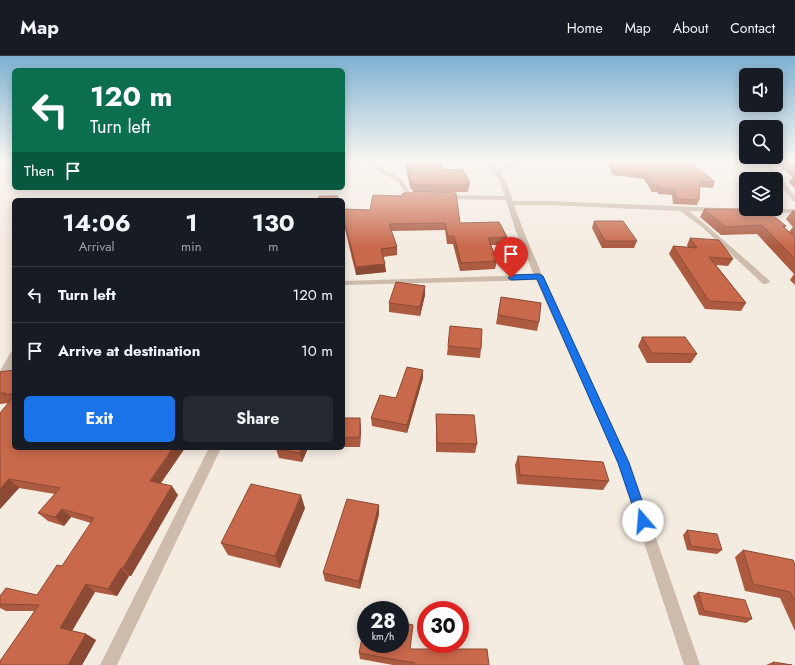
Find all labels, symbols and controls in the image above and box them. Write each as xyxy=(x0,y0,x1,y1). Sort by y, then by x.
text: Map xyxy=(20,14,59,41)
text: Home xyxy=(567,18,603,38)
text: Map xyxy=(625,18,651,38)
text: About xyxy=(673,18,708,38)
text: Contact xyxy=(730,18,775,38)
map controls xyxy=(739,68,783,216)
button: sound xyxy=(739,68,783,112)
text: 120 m xyxy=(90,76,173,117)
icon: left xyxy=(24,84,76,136)
text: Turn left xyxy=(90,114,150,140)
button: search xyxy=(739,120,783,164)
text: Then xyxy=(24,160,54,182)
icon: arrive xyxy=(62,160,84,182)
button: layers xyxy=(739,172,783,216)
text: 14:06 xyxy=(62,205,131,240)
text: 1 xyxy=(185,205,197,240)
text: 130 xyxy=(252,205,295,240)
text: Arrival xyxy=(79,237,114,256)
text: min xyxy=(181,237,201,256)
text: m xyxy=(268,237,278,256)
pin xyxy=(494,237,528,278)
icon: arrive xyxy=(500,243,522,265)
icon: left xyxy=(24,284,46,306)
text: Turn left xyxy=(58,284,116,306)
text: 120 m xyxy=(293,284,333,306)
icon: arrive xyxy=(24,340,46,362)
text: Arrive at destination xyxy=(58,340,200,362)
text: 10 m xyxy=(301,340,333,362)
button: Exit xyxy=(24,396,175,442)
button: Share xyxy=(183,396,333,442)
position arrow xyxy=(622,500,664,542)
speed limit sign: 30 xyxy=(417,601,469,653)
text: 28 xyxy=(370,607,396,636)
text: km/h xyxy=(372,629,394,644)

